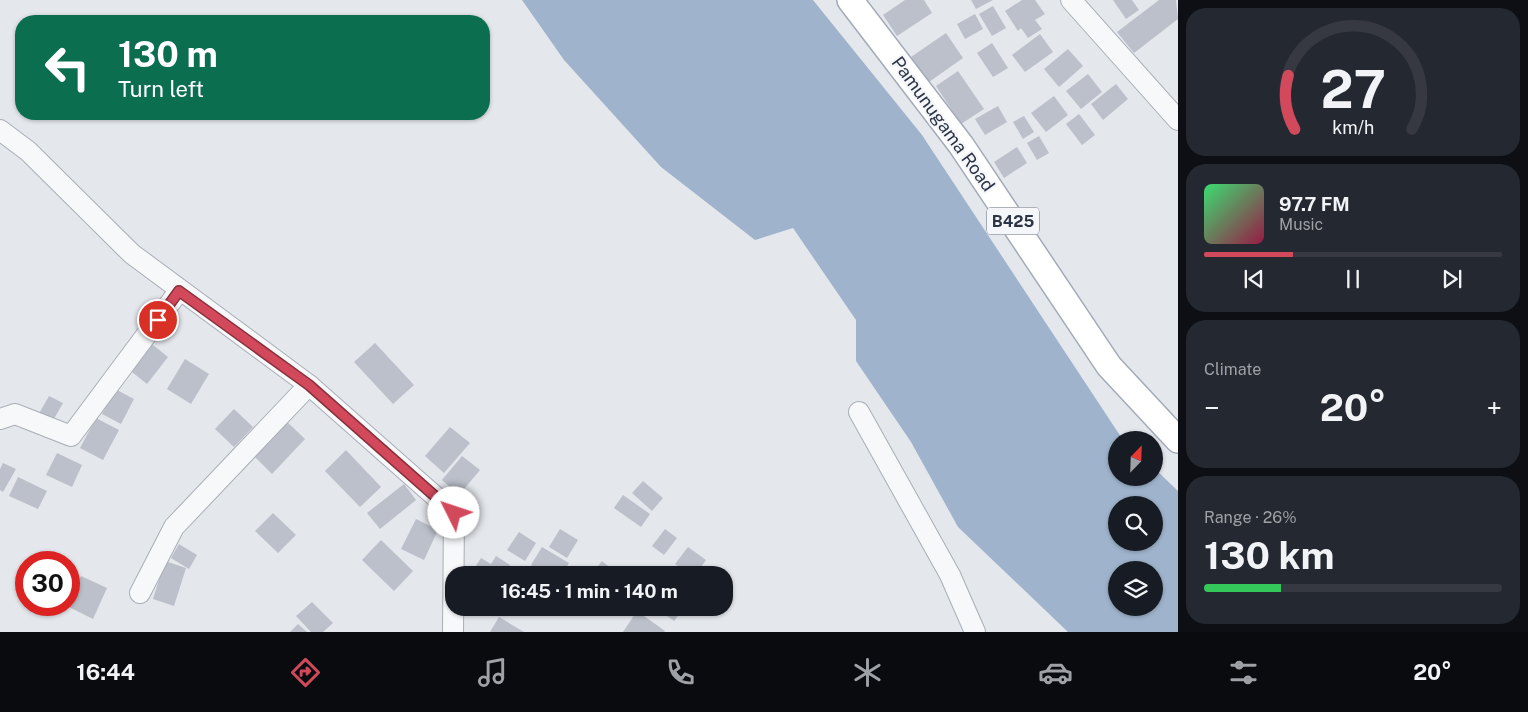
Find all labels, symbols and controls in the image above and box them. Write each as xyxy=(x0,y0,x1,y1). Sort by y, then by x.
text: 130 m xyxy=(118,34,218,75)
icon: left xyxy=(35,35,100,100)
street label: Pamunugama Road xyxy=(887,52,999,195)
text: 27 xyxy=(1320,59,1386,120)
text: Turn left xyxy=(118,76,204,102)
text: km/h xyxy=(1332,117,1374,138)
text: 97.7 FM xyxy=(1279,193,1350,215)
road number: B425 xyxy=(987,208,1039,235)
text: Music xyxy=(1279,215,1323,234)
icon: previous xyxy=(1240,265,1268,293)
icon: pause xyxy=(1339,265,1367,293)
icon: next xyxy=(1438,265,1466,293)
pin xyxy=(137,299,179,341)
icon: arrive xyxy=(144,306,172,334)
text: Climate xyxy=(1204,360,1261,379)
text: 20° xyxy=(1320,385,1386,430)
text: − xyxy=(1204,391,1220,424)
text: + xyxy=(1486,391,1502,424)
north arrow xyxy=(1108,431,1162,486)
map controls xyxy=(1108,431,1163,616)
position arrow xyxy=(427,486,479,538)
button: search xyxy=(1108,496,1163,551)
text: Range · 26% xyxy=(1204,508,1297,527)
text: 130 km xyxy=(1204,533,1335,578)
speed limit sign: 30 xyxy=(15,551,80,616)
button: layers xyxy=(1108,561,1163,616)
text: 16:45 · 1 min · 140 m xyxy=(500,580,678,602)
icon: directions xyxy=(288,655,323,690)
icon: music xyxy=(475,655,510,690)
icon: phone xyxy=(663,655,698,690)
icon: climate xyxy=(850,655,885,690)
icon: car xyxy=(1038,655,1073,690)
icon: filters xyxy=(1226,655,1261,690)
text: 16:44 xyxy=(76,659,135,685)
text: 20° xyxy=(1413,659,1452,685)

